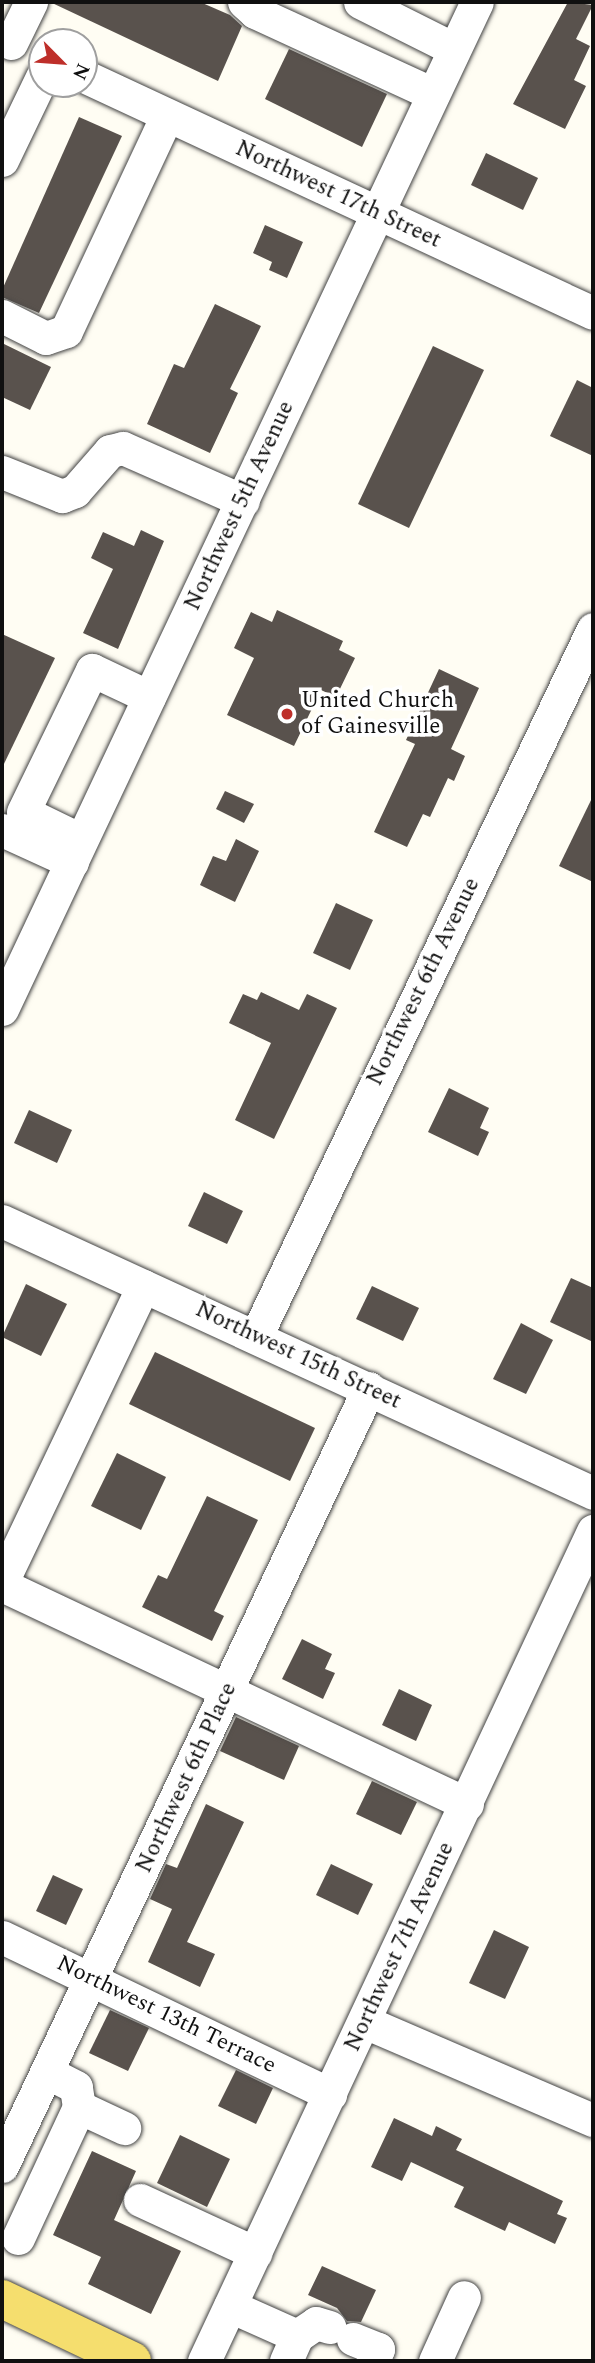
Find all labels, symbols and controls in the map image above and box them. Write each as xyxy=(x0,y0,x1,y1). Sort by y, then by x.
north arrow xyxy=(28,28,98,98)
text: N xyxy=(64,58,97,84)
street label: Northwest 17th Street xyxy=(231,135,445,255)
street label: Northwest 5th Avenue xyxy=(179,397,301,615)
place label: United Church of Gainesville xyxy=(301,687,454,741)
marker: United Church of Gainesville xyxy=(279,706,295,722)
street label: Northwest 6th Avenue xyxy=(362,873,486,1091)
street label: Northwest 15th Street xyxy=(191,1296,405,1416)
street label: Northwest 6th Place xyxy=(131,1678,243,1878)
street label: Northwest 7th Avenue xyxy=(339,1838,461,2056)
street label: Northwest 13th Terrace xyxy=(52,1950,280,2080)

